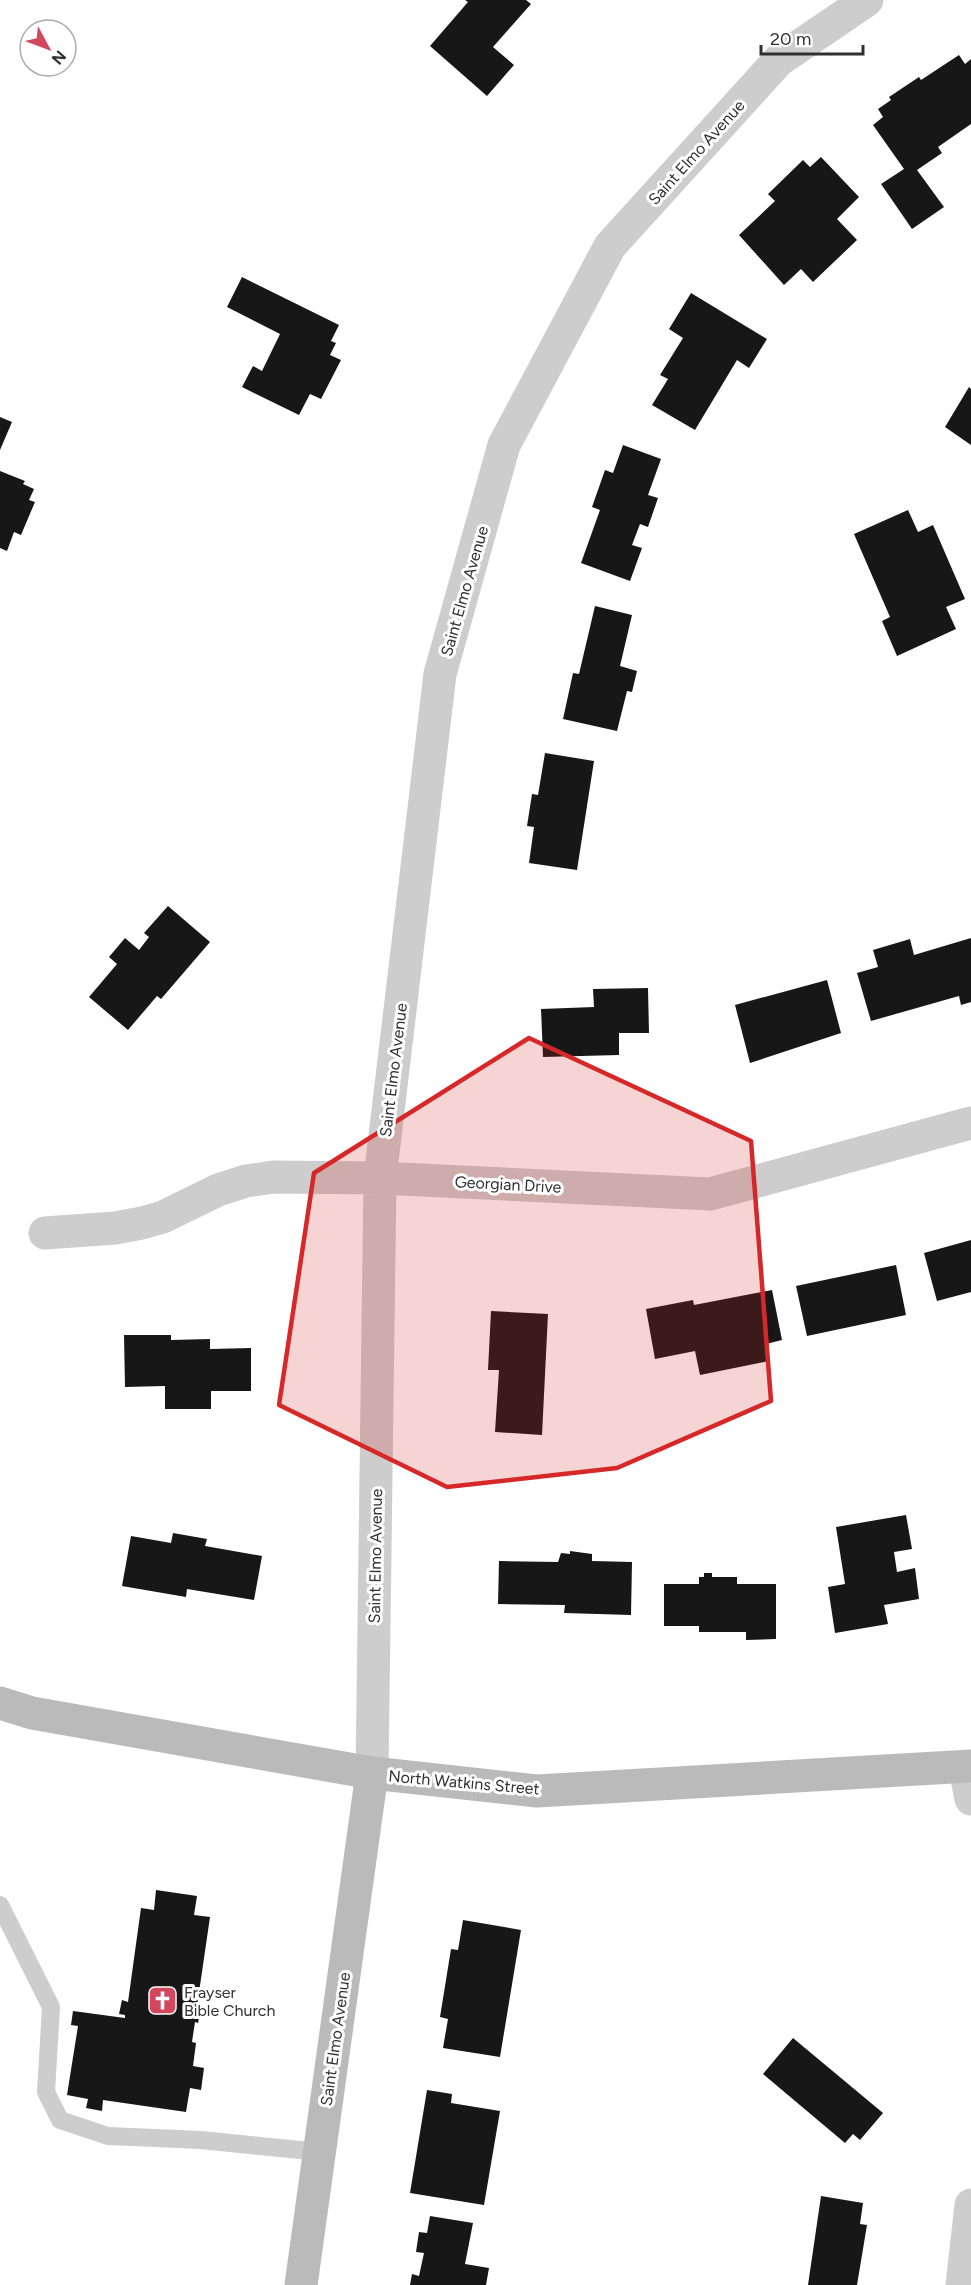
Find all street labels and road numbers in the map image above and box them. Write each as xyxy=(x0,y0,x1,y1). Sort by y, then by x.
street label: Saint Elmo Avenue xyxy=(644,96,749,209)
street label: Saint Elmo Avenue xyxy=(437,524,492,658)
street label: Saint Elmo Avenue xyxy=(376,1002,411,1138)
street label: Georgian Drive xyxy=(454,1172,562,1197)
street label: Saint Elmo Avenue xyxy=(365,1488,386,1623)
street label: North Watkins Street xyxy=(388,1766,540,1799)
street label: Saint Elmo Avenue xyxy=(317,1971,354,2107)

